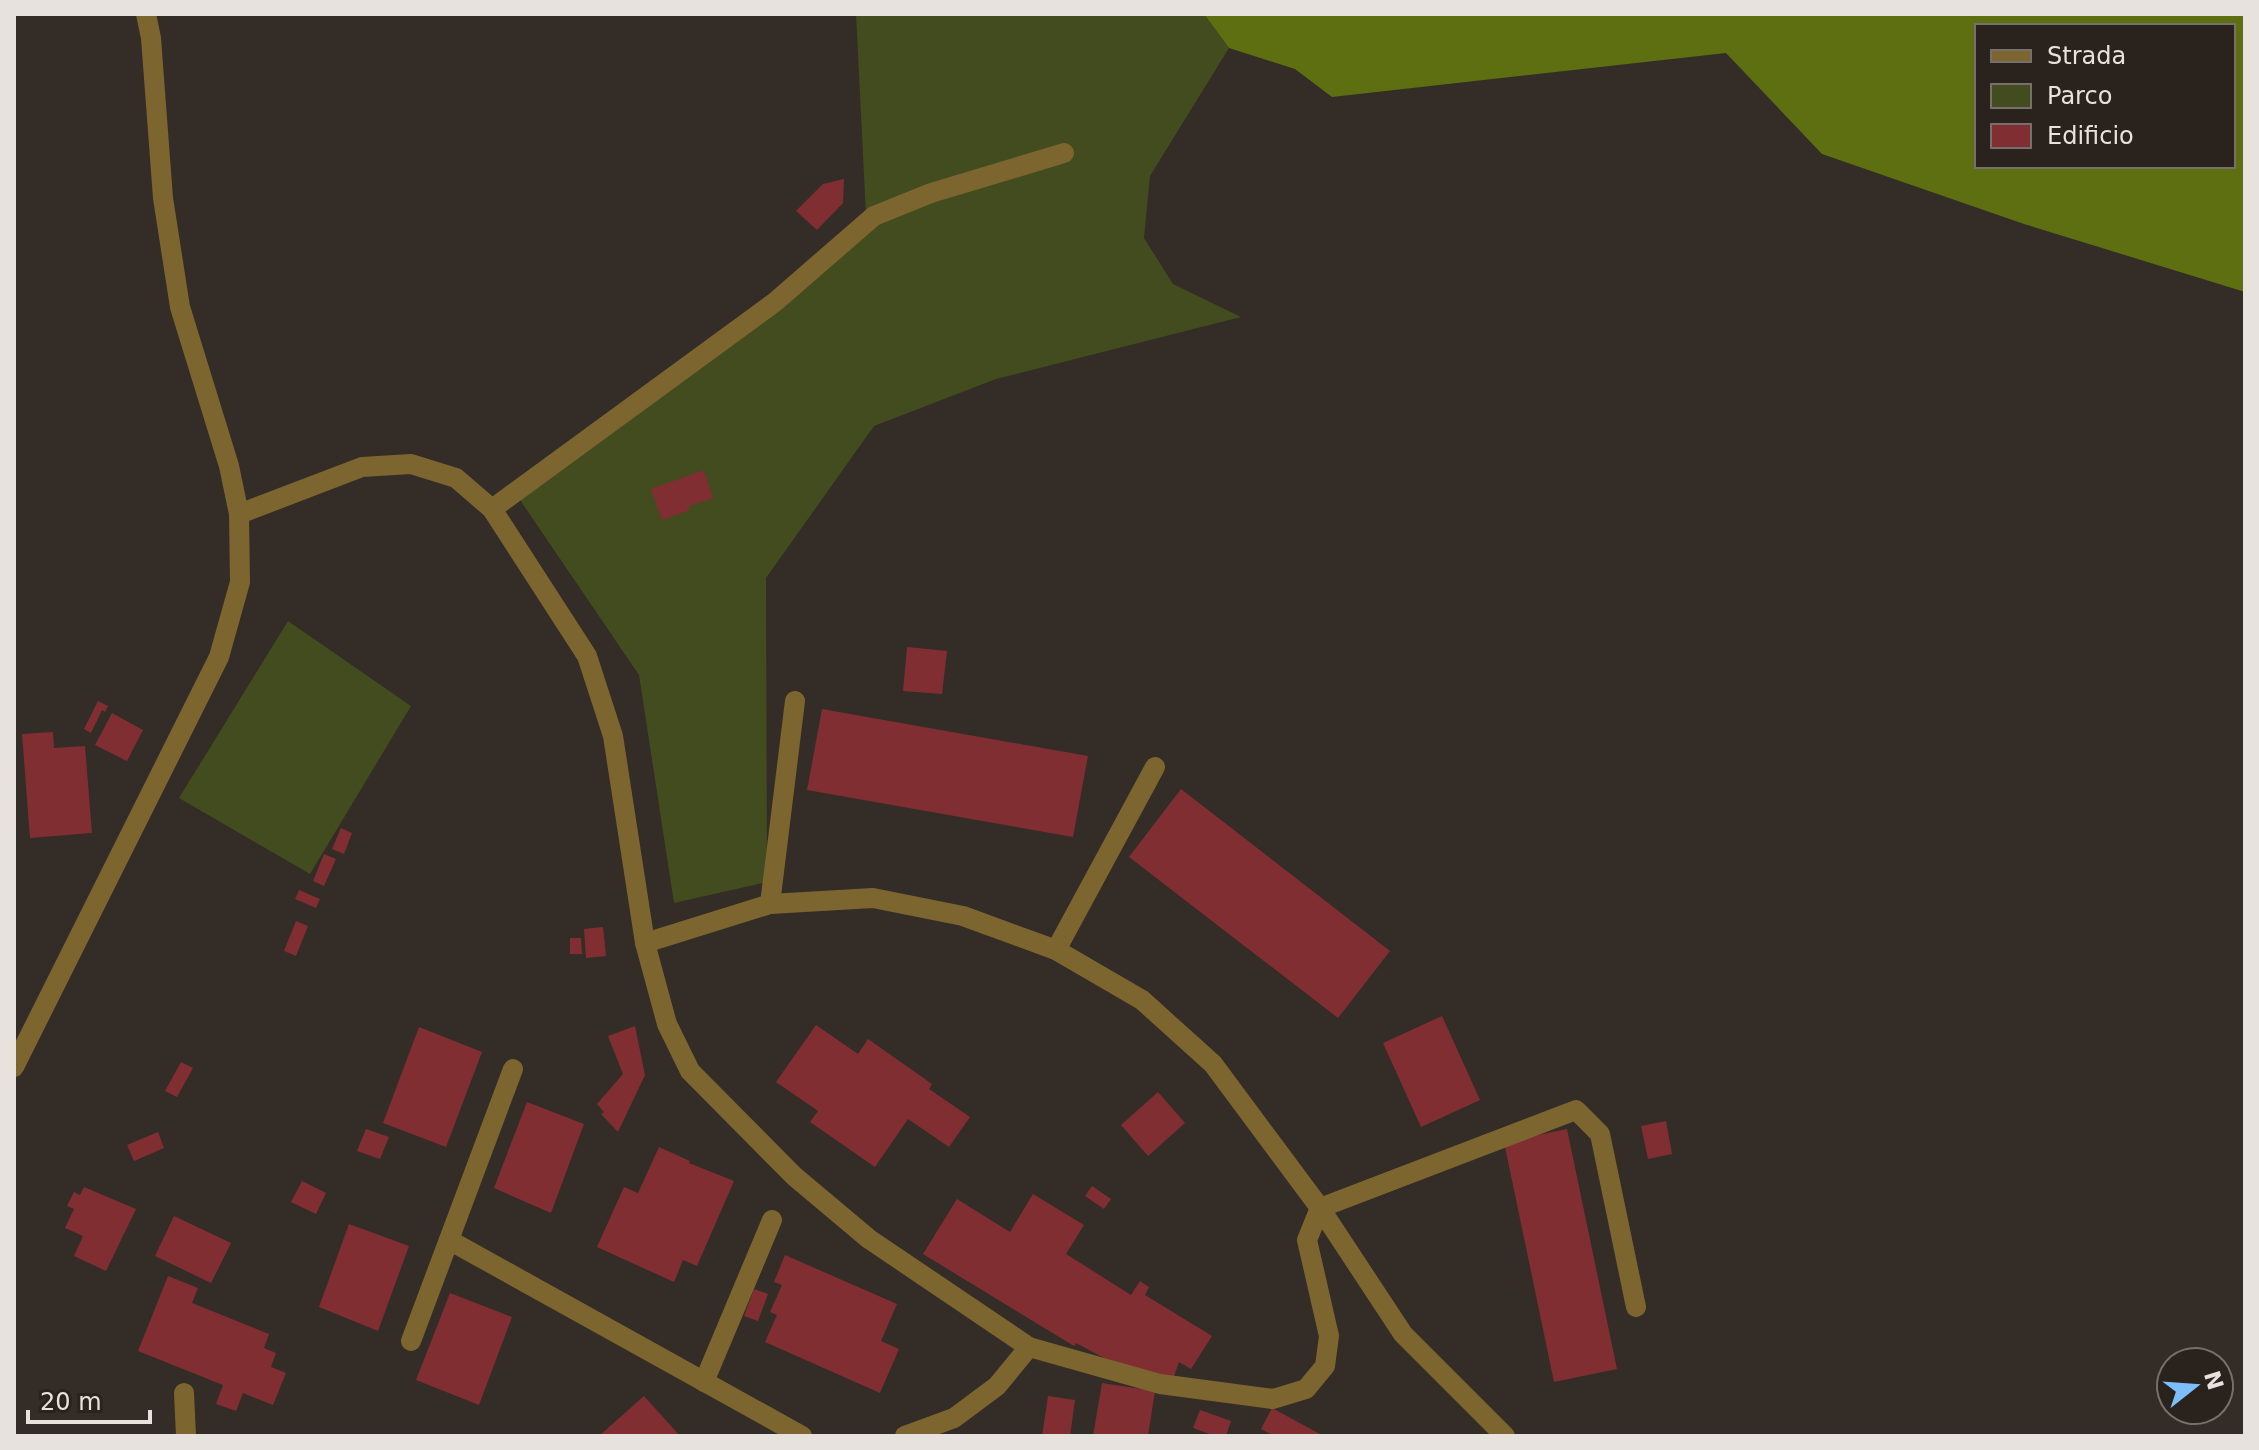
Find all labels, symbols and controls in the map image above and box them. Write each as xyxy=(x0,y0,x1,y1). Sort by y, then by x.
legend xyxy=(1975,24,2235,168)
text: Strada xyxy=(2047,42,2126,70)
text: Parco xyxy=(2047,82,2112,110)
text: Edificio xyxy=(2047,122,2134,150)
north arrow xyxy=(2155,1346,2235,1426)
text: N xyxy=(2199,1368,2228,1393)
scale bar xyxy=(28,1374,150,1424)
text: 20 m xyxy=(40,1388,102,1416)

